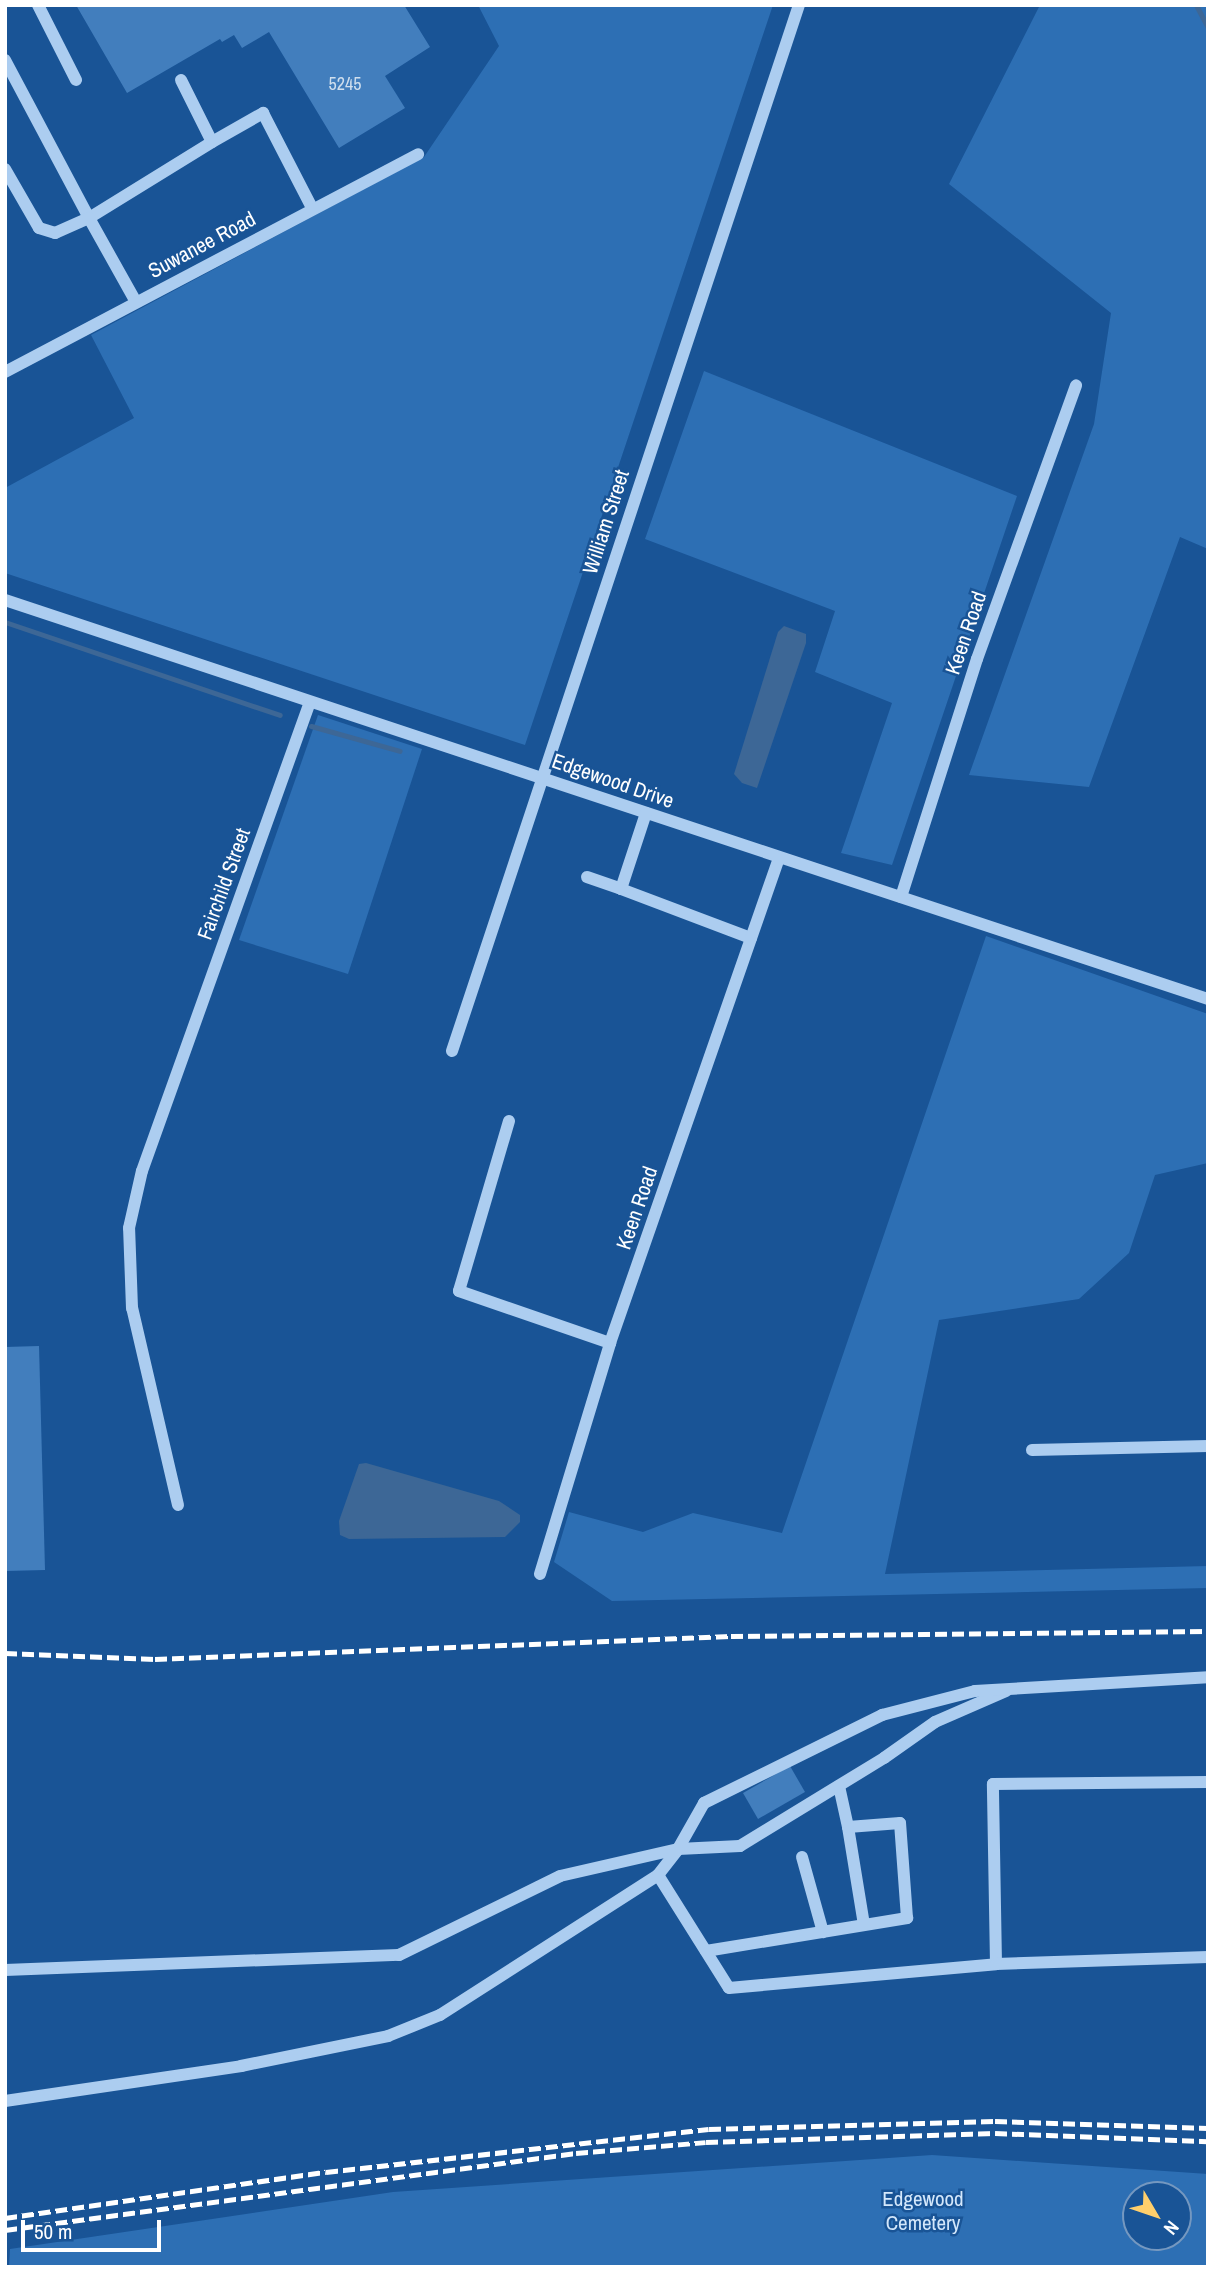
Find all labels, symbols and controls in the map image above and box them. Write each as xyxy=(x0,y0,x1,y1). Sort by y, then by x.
house number: 5245 xyxy=(329,73,361,95)
street label: Suwanee Road xyxy=(144,206,260,284)
street label: William Street xyxy=(577,467,635,577)
street label: Keen Road xyxy=(940,588,992,678)
street label: Edgewood Drive xyxy=(549,748,677,814)
street label: Fairchild Street xyxy=(192,825,256,943)
street label: Keen Road xyxy=(611,1163,663,1253)
north arrow xyxy=(1122,2181,1192,2251)
park label: Edgewood Cemetery xyxy=(882,2186,964,2236)
scale bar xyxy=(24,2206,164,2250)
text: N xyxy=(1158,2215,1185,2241)
text: 50 m xyxy=(34,2217,72,2246)

